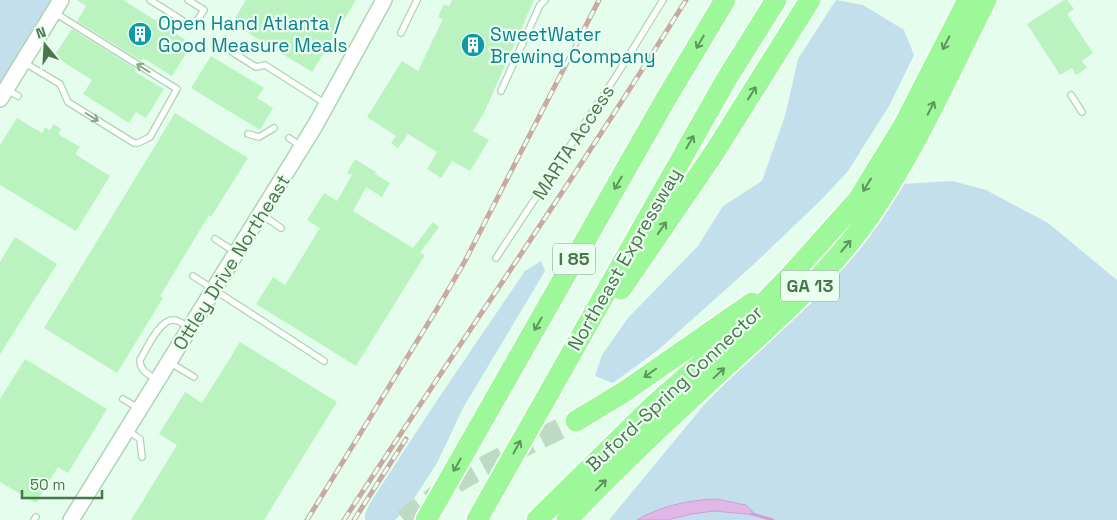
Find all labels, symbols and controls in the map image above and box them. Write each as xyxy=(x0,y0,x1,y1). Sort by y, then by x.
place label: Open Hand Atlanta / Good Measure Meals xyxy=(158,11,348,58)
north arrow xyxy=(20,20,70,70)
building icon: Open Hand Atlanta / Good Measure Meals xyxy=(127,21,153,47)
place label: SweetWater Brewing Company xyxy=(490,22,656,69)
text: N xyxy=(34,23,48,43)
building icon: SweetWater Brewing Company xyxy=(460,32,486,58)
one-way arrow xyxy=(694,34,704,48)
one-way arrow xyxy=(941,36,951,51)
one-way arrow xyxy=(136,62,150,73)
street label: MARTA Access xyxy=(527,80,620,205)
one-way arrow xyxy=(747,86,757,100)
one-way arrow xyxy=(926,101,936,116)
one-way arrow xyxy=(84,113,98,123)
one-way arrow xyxy=(685,135,695,150)
street label: Northeast Expressway xyxy=(562,163,687,355)
street label: Ottley Drive Northeast xyxy=(167,170,296,355)
one-way arrow xyxy=(613,175,623,189)
one-way arrow xyxy=(861,178,871,192)
one-way arrow xyxy=(657,221,667,235)
one-way arrow xyxy=(840,240,851,253)
road number: I 85 xyxy=(553,243,595,274)
road number: GA 13 xyxy=(781,270,839,302)
street label: Buford-Spring Connector xyxy=(581,300,768,477)
one-way arrow xyxy=(532,316,542,330)
one-way arrow xyxy=(712,367,725,379)
one-way arrow xyxy=(644,368,658,378)
one-way arrow xyxy=(513,440,523,455)
one-way arrow xyxy=(452,457,462,471)
scale bar xyxy=(22,468,102,500)
text: 50 m xyxy=(30,475,65,494)
one-way arrow xyxy=(594,479,607,491)

